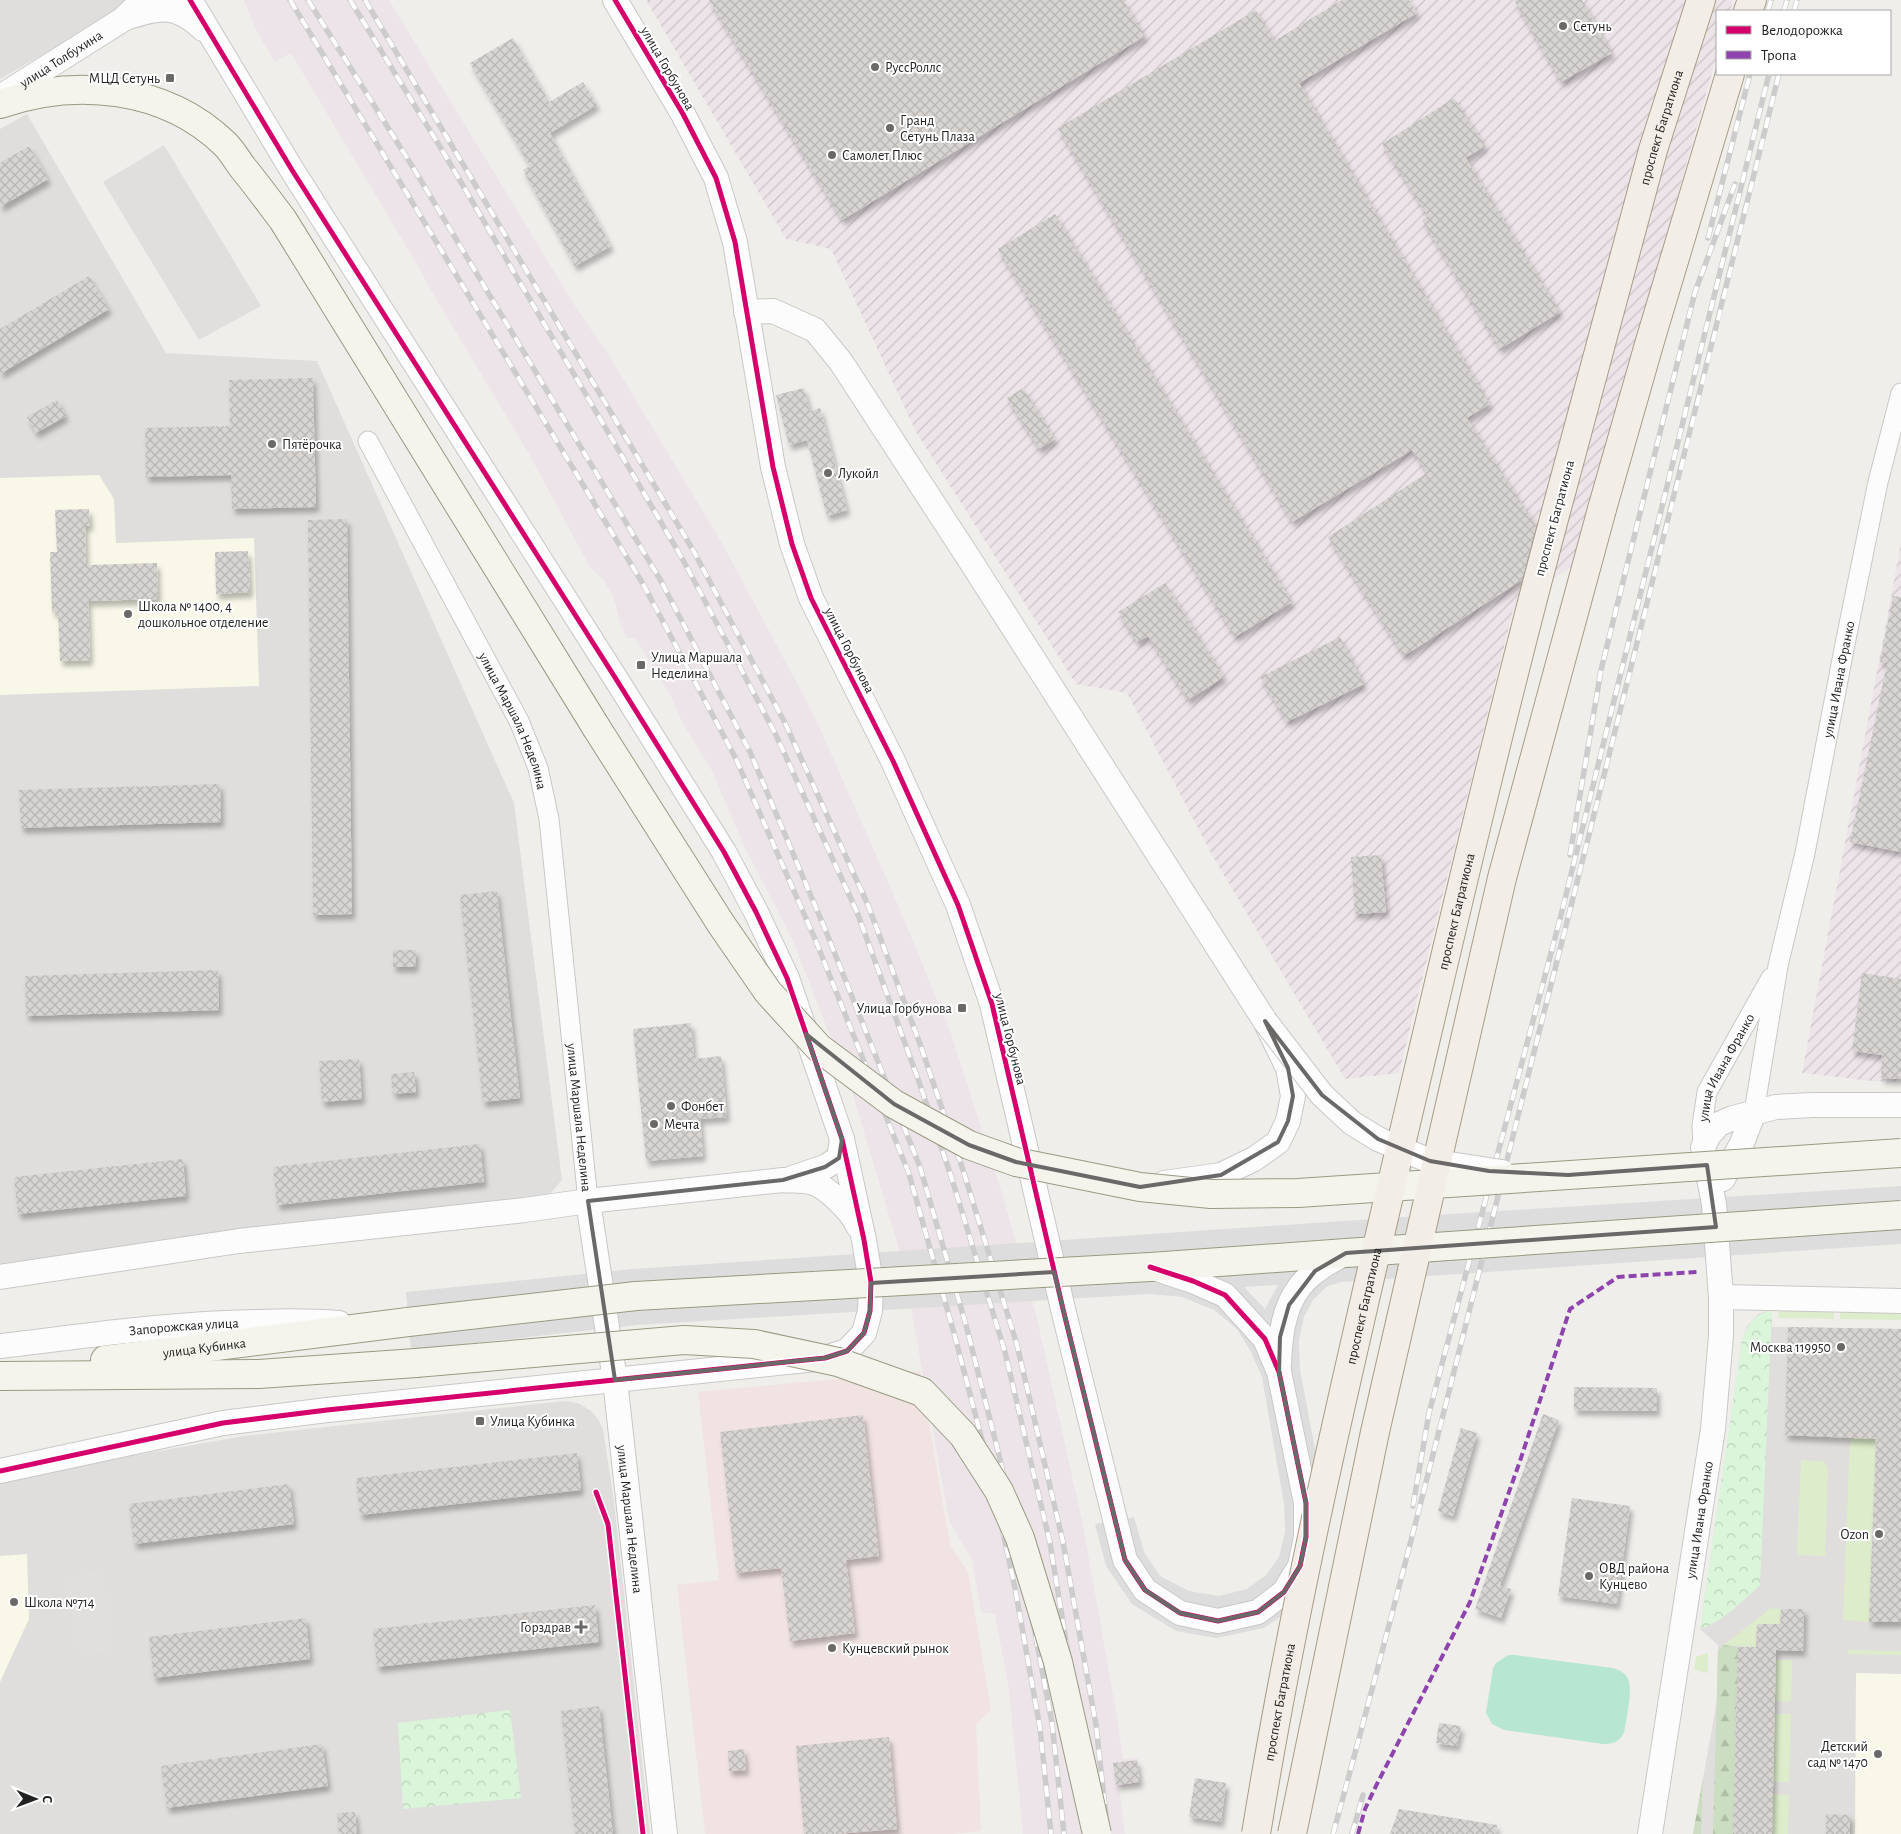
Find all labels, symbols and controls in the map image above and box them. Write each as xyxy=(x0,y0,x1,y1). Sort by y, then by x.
legend xyxy=(1716,10,1891,75)
marker: Сетунь xyxy=(1557,20,1569,32)
place label: Сетунь xyxy=(1573,20,1611,34)
street label: улица Горбунова xyxy=(637,23,697,113)
text: Велодорожка xyxy=(1761,23,1843,38)
street label: улица Толбухина xyxy=(17,28,106,91)
text: Тропа xyxy=(1761,48,1797,63)
marker: РуссРоллс xyxy=(869,61,881,73)
place label: РуссРоллс xyxy=(885,61,942,75)
street label: проспект Багратиона xyxy=(1638,68,1686,187)
place label: МЦД Сетунь xyxy=(89,72,160,86)
marker: МЦД Сетунь xyxy=(164,72,176,84)
place label: Гранд Сетунь Плаза xyxy=(900,114,975,144)
marker: Гранд Сетунь Плаза xyxy=(884,122,896,134)
marker: Самолет Плюс xyxy=(826,149,838,161)
place label: Самолет Плюс xyxy=(842,149,923,163)
marker: Пятёрочка xyxy=(266,438,278,450)
place label: Пятёрочка xyxy=(282,438,342,452)
street label: проспект Багратиона xyxy=(1533,458,1577,578)
marker: Лукойл xyxy=(822,467,834,479)
place label: Лукойл xyxy=(838,467,879,481)
place label: Школа № 1400, 4 дошкольное отделение xyxy=(138,600,268,630)
street label: улица Горбунова xyxy=(821,605,877,696)
marker: Школа № 1400, 4 дошкольное отделение xyxy=(122,608,134,620)
street label: улица Ивана Франко xyxy=(1821,620,1858,740)
street label: улица Маршала Неделина xyxy=(475,650,549,792)
place label: Улица Маршала Неделина xyxy=(651,651,743,681)
marker: Улица Маршала Неделина xyxy=(635,659,647,671)
street label: проспект Багратиона xyxy=(1436,851,1478,972)
street label: улица Горбунова xyxy=(992,991,1028,1087)
place label: Улица Горбунова xyxy=(857,1002,953,1016)
marker: Улица Горбунова xyxy=(956,1002,968,1014)
street label: улица Ивана Франко xyxy=(1697,1011,1758,1124)
street label: улица Маршала Неделина xyxy=(564,1042,593,1193)
marker: Фонбет xyxy=(665,1100,677,1112)
place label: Фонбет xyxy=(681,1100,725,1114)
marker: Мечта xyxy=(648,1118,660,1130)
place label: Мечта xyxy=(664,1118,700,1132)
street label: проспект Багратиона xyxy=(1344,1246,1385,1366)
street label: Запорожская улица xyxy=(128,1316,240,1339)
street label: улица Кубинка xyxy=(161,1336,247,1361)
place label: Москва 119950 xyxy=(1750,1341,1831,1355)
marker: Москва 119950 xyxy=(1835,1341,1847,1353)
marker: Улица Кубинка xyxy=(474,1415,486,1427)
place label: Улица Кубинка xyxy=(490,1415,575,1429)
street label: улица Маршала Неделина xyxy=(614,1443,645,1595)
street label: улица Ивана Франко xyxy=(1684,1460,1716,1581)
place label: Ozon xyxy=(1841,1528,1869,1542)
marker: Ozon xyxy=(1873,1528,1885,1540)
place label: ОВД района Кунцево xyxy=(1599,1562,1670,1592)
marker: ОВД района Кунцево xyxy=(1583,1570,1595,1582)
marker: Школа №714 xyxy=(8,1596,20,1608)
place label: Школа №714 xyxy=(24,1596,95,1610)
place label: Горздрав xyxy=(520,1621,571,1635)
marker: Горздрав xyxy=(575,1621,587,1633)
street label: проспект Багратиона xyxy=(1262,1641,1298,1762)
marker: Кунцевский рынок xyxy=(826,1642,838,1654)
place label: Кунцевский рынок xyxy=(842,1642,949,1656)
place label: Детский сад № 1470 xyxy=(1807,1740,1868,1770)
marker: Детский сад № 1470 xyxy=(1872,1748,1884,1760)
north arrow xyxy=(10,1774,60,1824)
text: С xyxy=(40,1795,54,1803)

